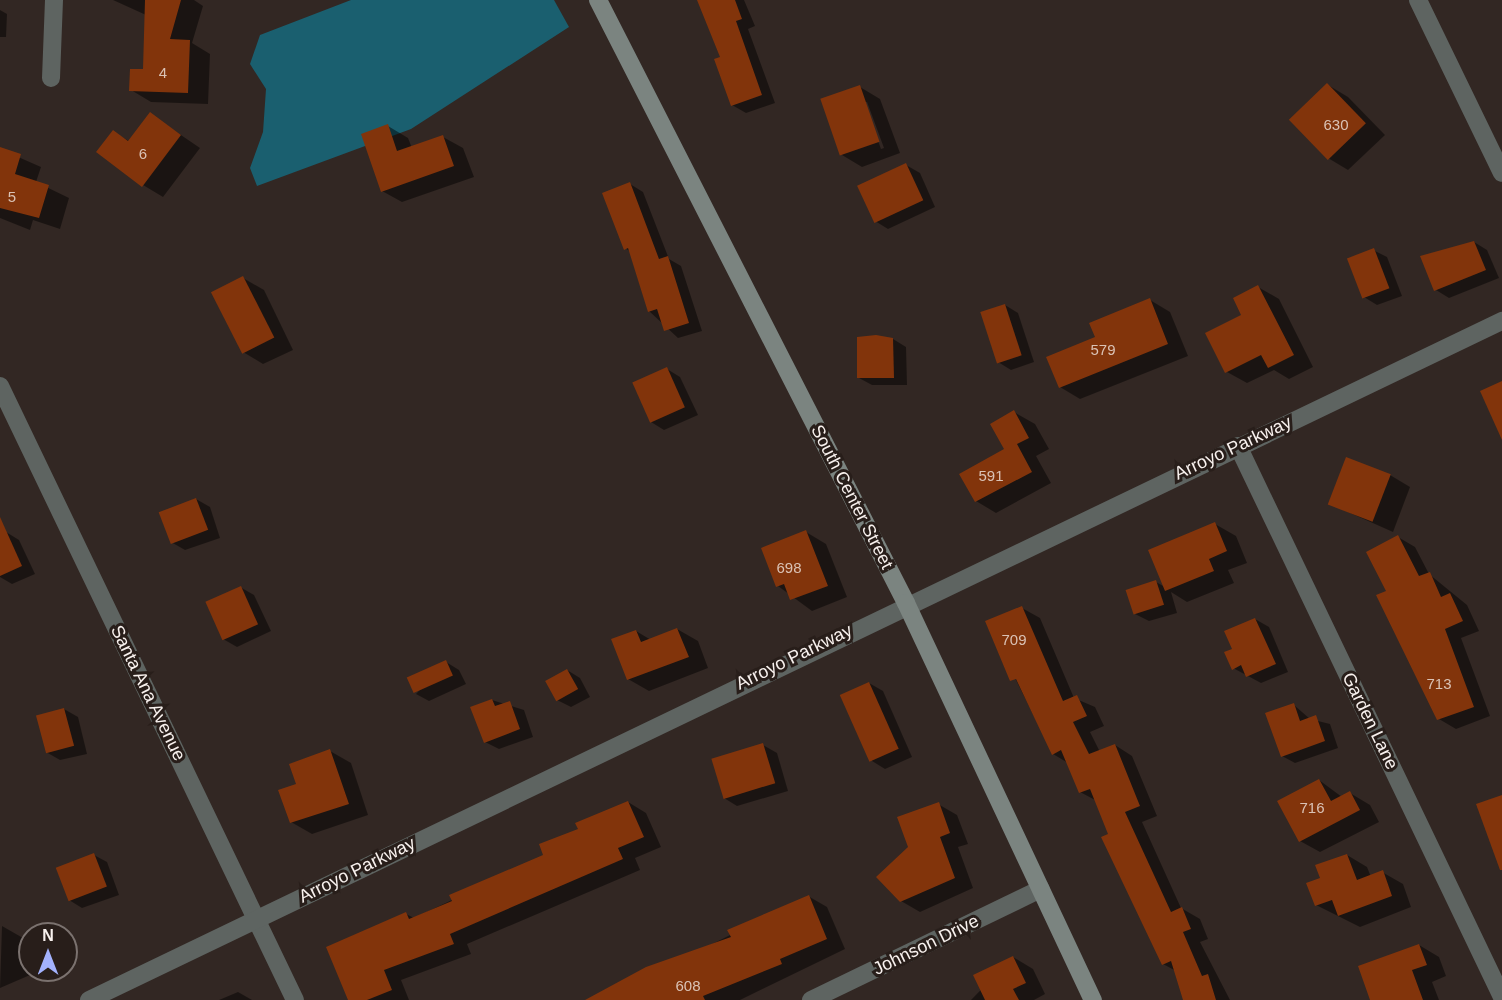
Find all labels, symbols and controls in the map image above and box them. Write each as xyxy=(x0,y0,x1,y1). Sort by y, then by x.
house number: 4 xyxy=(159,64,167,82)
house number: 630 xyxy=(1323,116,1349,134)
house number: 6 xyxy=(139,145,147,163)
house number: 5 xyxy=(8,188,16,206)
house number: 579 xyxy=(1090,341,1116,359)
street label: Arroyo Parkway xyxy=(1171,411,1295,485)
street label: South Center Street xyxy=(806,421,898,573)
house number: 591 xyxy=(978,467,1004,485)
house number: 698 xyxy=(776,559,802,577)
street label: Arroyo Parkway xyxy=(732,619,856,695)
street label: Santa Ana Avenue xyxy=(105,621,191,765)
house number: 709 xyxy=(1001,631,1027,649)
street label: Garden Lane xyxy=(1337,669,1403,773)
house number: 713 xyxy=(1426,675,1452,693)
house number: 716 xyxy=(1299,799,1325,817)
street label: Arroyo Parkway xyxy=(295,832,419,908)
street label: Johnson Drive xyxy=(870,910,982,980)
north arrow xyxy=(18,922,78,982)
text: N xyxy=(42,927,54,944)
house number: 608 xyxy=(675,977,701,995)

